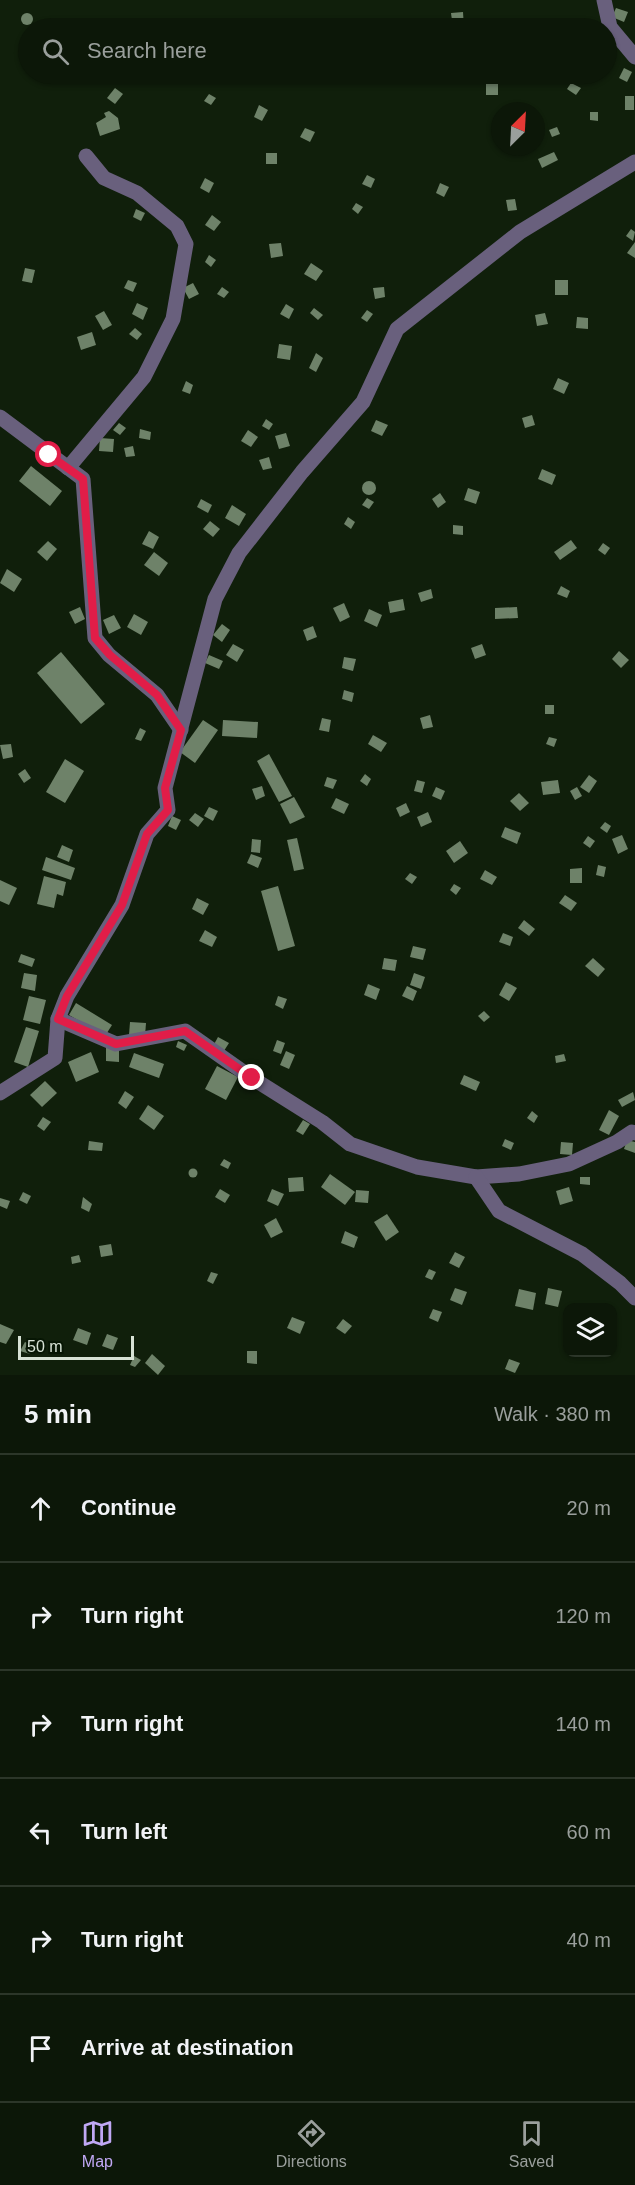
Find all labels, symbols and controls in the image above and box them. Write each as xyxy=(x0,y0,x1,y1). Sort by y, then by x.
search box xyxy=(18,18,617,84)
icon: search xyxy=(39,35,72,68)
text: Search here xyxy=(87,38,207,63)
north arrow xyxy=(491,102,545,156)
route start xyxy=(35,441,61,467)
route end xyxy=(238,1064,264,1090)
map controls xyxy=(563,1303,617,1357)
button: layers xyxy=(563,1303,617,1357)
scale bar xyxy=(18,1333,134,1360)
text: 50 m xyxy=(27,1338,63,1355)
text: 5 min xyxy=(24,1399,92,1429)
text: Walk · 380 m xyxy=(494,1403,611,1425)
icon: ahead xyxy=(24,1492,57,1525)
text: Continue xyxy=(81,1495,176,1520)
text: 20 m xyxy=(567,1497,611,1519)
icon: right xyxy=(24,1600,57,1633)
text: Turn right xyxy=(81,1603,183,1628)
text: 120 m xyxy=(555,1605,611,1627)
icon: right xyxy=(24,1708,57,1741)
text: Turn right xyxy=(81,1711,183,1736)
text: 140 m xyxy=(555,1713,611,1735)
icon: left xyxy=(24,1816,57,1849)
text: Turn left xyxy=(81,1819,167,1844)
text: 60 m xyxy=(567,1821,611,1843)
icon: right xyxy=(24,1924,57,1957)
text: Turn right xyxy=(81,1927,183,1952)
text: 40 m xyxy=(567,1929,611,1951)
icon: arrive xyxy=(24,2032,57,2065)
text: Arrive at destination xyxy=(81,2035,294,2060)
tab: Map xyxy=(81,2117,114,2171)
tab: Directions xyxy=(276,2117,347,2171)
tab: Saved xyxy=(509,2117,554,2171)

